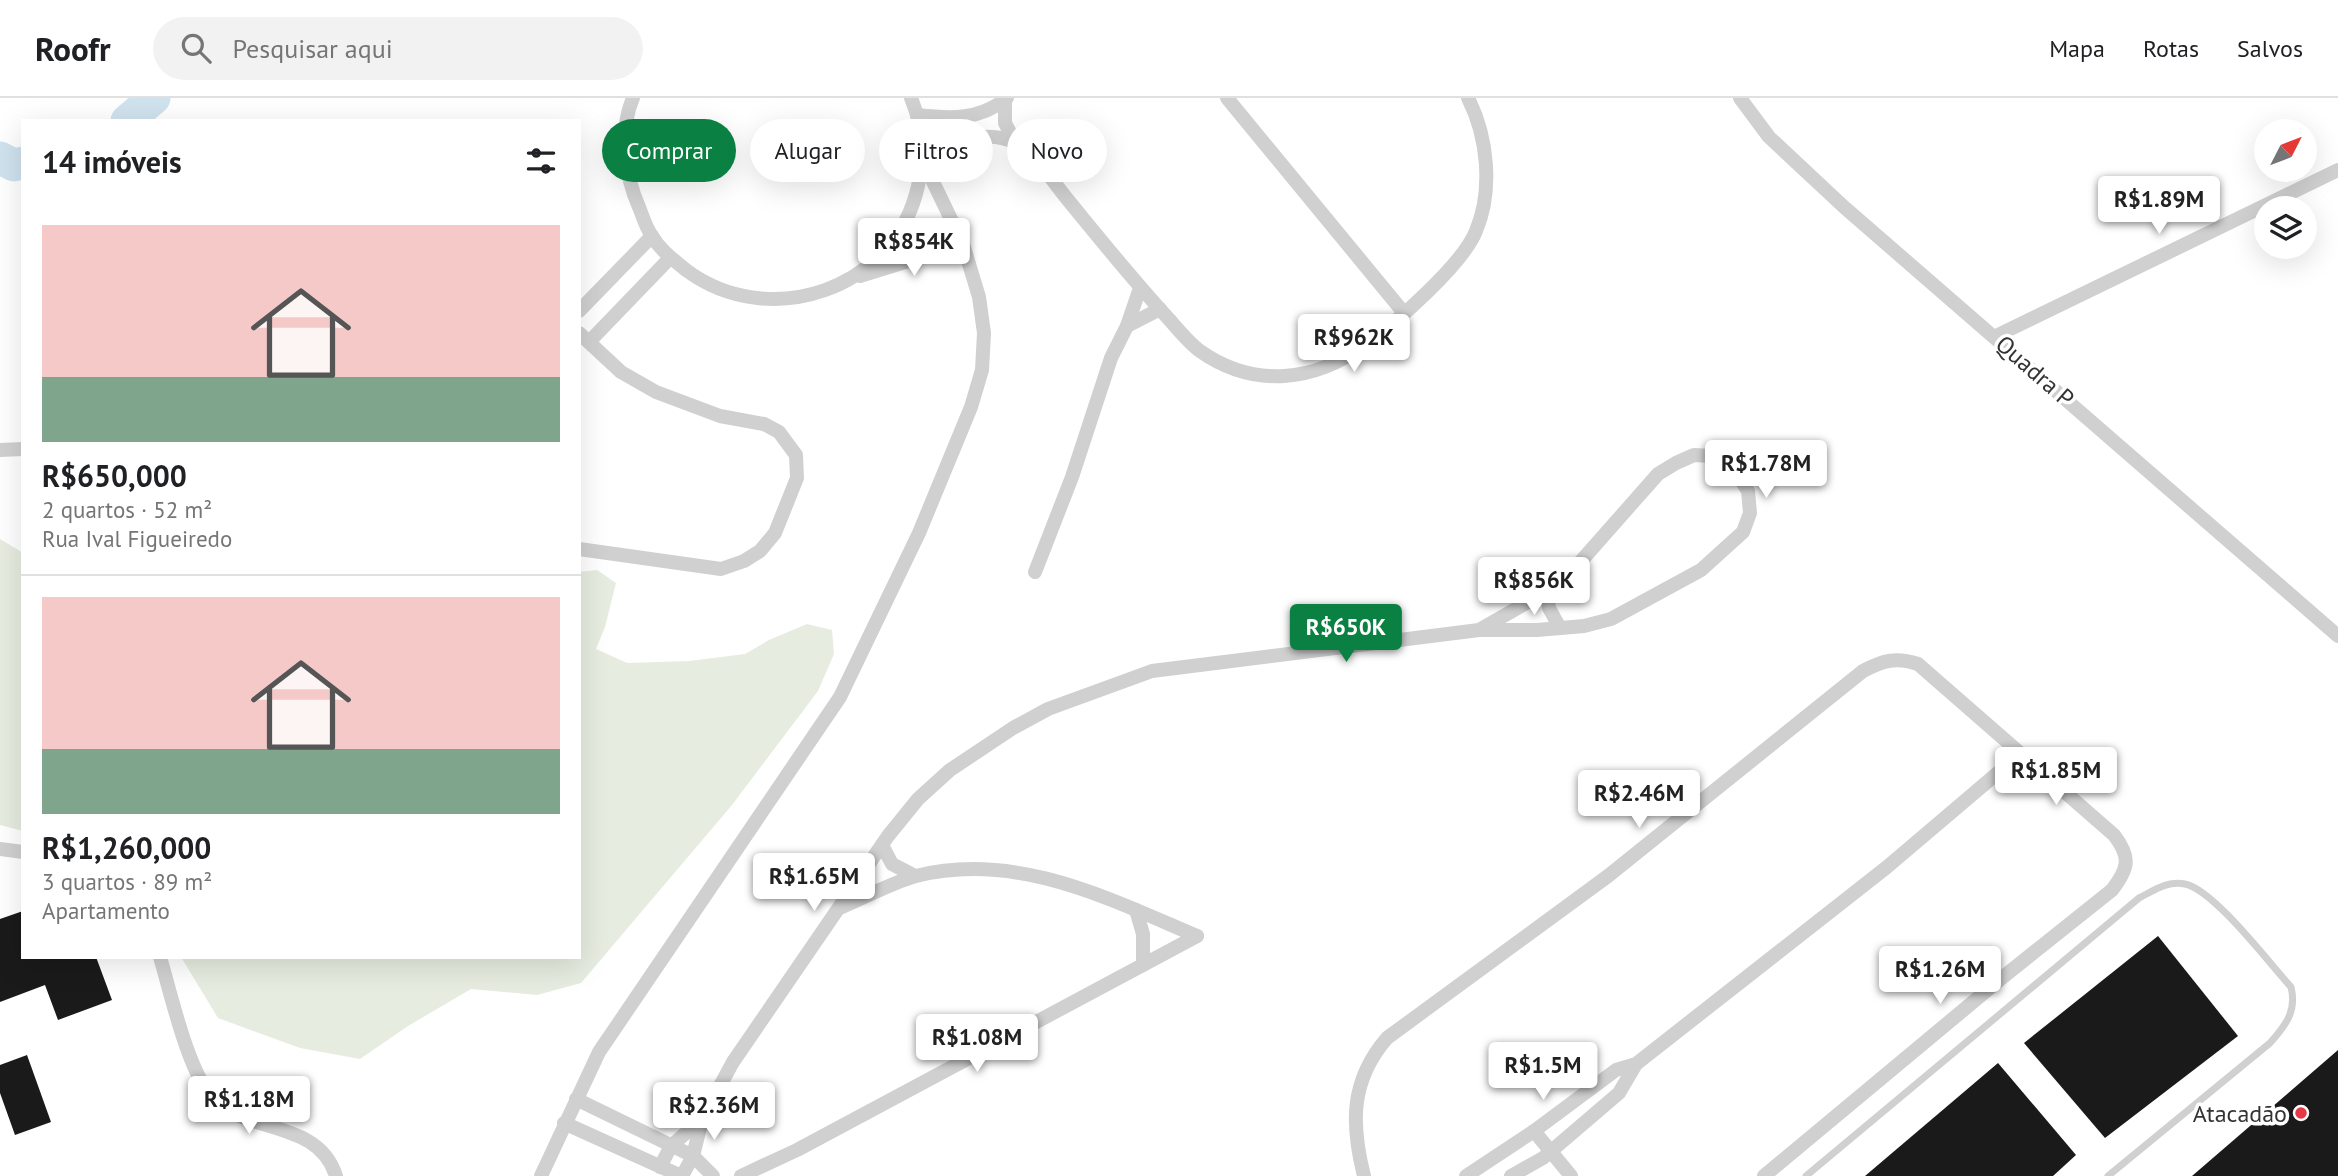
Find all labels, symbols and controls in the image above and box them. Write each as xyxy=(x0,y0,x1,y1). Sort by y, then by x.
search box xyxy=(153,17,643,80)
text: Roofr xyxy=(35,27,111,70)
icon: search xyxy=(177,29,215,67)
text: Pesquisar aqui xyxy=(233,32,393,65)
text: Mapa xyxy=(2049,33,2105,64)
text: Rotas xyxy=(2143,33,2199,64)
text: Salvos xyxy=(2237,33,2303,64)
chip: Comprar xyxy=(602,119,736,182)
chip: Alugar xyxy=(750,119,865,182)
chip: Filtros xyxy=(879,119,993,182)
chip: Novo xyxy=(1007,119,1107,182)
north arrow xyxy=(2254,119,2317,182)
map controls xyxy=(2254,119,2317,259)
text: 14 imóveis xyxy=(42,142,182,181)
icon: filters xyxy=(522,142,560,180)
pin: R$1.89M xyxy=(2094,176,2224,236)
text: R$1.89M xyxy=(2114,184,2204,213)
button: layers xyxy=(2254,196,2317,259)
pin: R$854K xyxy=(857,218,971,278)
text: R$854K xyxy=(874,226,954,255)
icon: home xyxy=(238,270,364,396)
pin: R$962K xyxy=(1297,314,1411,374)
text: R$962K xyxy=(1314,322,1394,351)
street label: Quadra P xyxy=(1989,328,2081,414)
pin: R$1.78M xyxy=(1701,440,1831,500)
text: R$1.78M xyxy=(1721,448,1811,477)
text: R$650,000 xyxy=(42,456,187,495)
text: 2 quartos · 52 m² xyxy=(42,495,212,524)
text: Rua Ival Figueiredo xyxy=(42,524,232,553)
pin: R$856K xyxy=(1477,558,1591,617)
text: R$856K xyxy=(1494,565,1574,594)
pin: R$650K xyxy=(1289,604,1403,664)
text: R$650K xyxy=(1306,612,1386,641)
icon: home xyxy=(238,642,364,768)
pin: R$1.85M xyxy=(1991,748,2121,807)
text: R$1.85M xyxy=(2011,755,2101,784)
pin: R$2.46M xyxy=(1574,770,1704,830)
text: R$2.46M xyxy=(1594,778,1684,807)
text: R$1,260,000 xyxy=(42,828,211,867)
pin: R$1.65M xyxy=(749,854,879,913)
text: R$1.65M xyxy=(769,861,859,890)
text: 3 quartos · 89 m² xyxy=(42,867,212,896)
text: Apartamento xyxy=(42,896,170,925)
pin: R$1.26M xyxy=(1875,946,2005,1006)
text: R$1.26M xyxy=(1895,954,1985,983)
pin: R$1.08M xyxy=(912,1014,1042,1074)
text: R$1.08M xyxy=(932,1022,1022,1051)
pin: R$1.5M xyxy=(1486,1042,1600,1102)
text: R$1.5M xyxy=(1504,1050,1582,1079)
pin: R$1.18M xyxy=(184,1076,314,1136)
pin: R$2.36M xyxy=(649,1082,779,1142)
text: R$1.18M xyxy=(204,1084,294,1113)
text: R$2.36M xyxy=(669,1090,759,1119)
place label: Atacadão xyxy=(2193,1098,2287,1129)
marker: Atacadão xyxy=(2293,1105,2309,1121)

